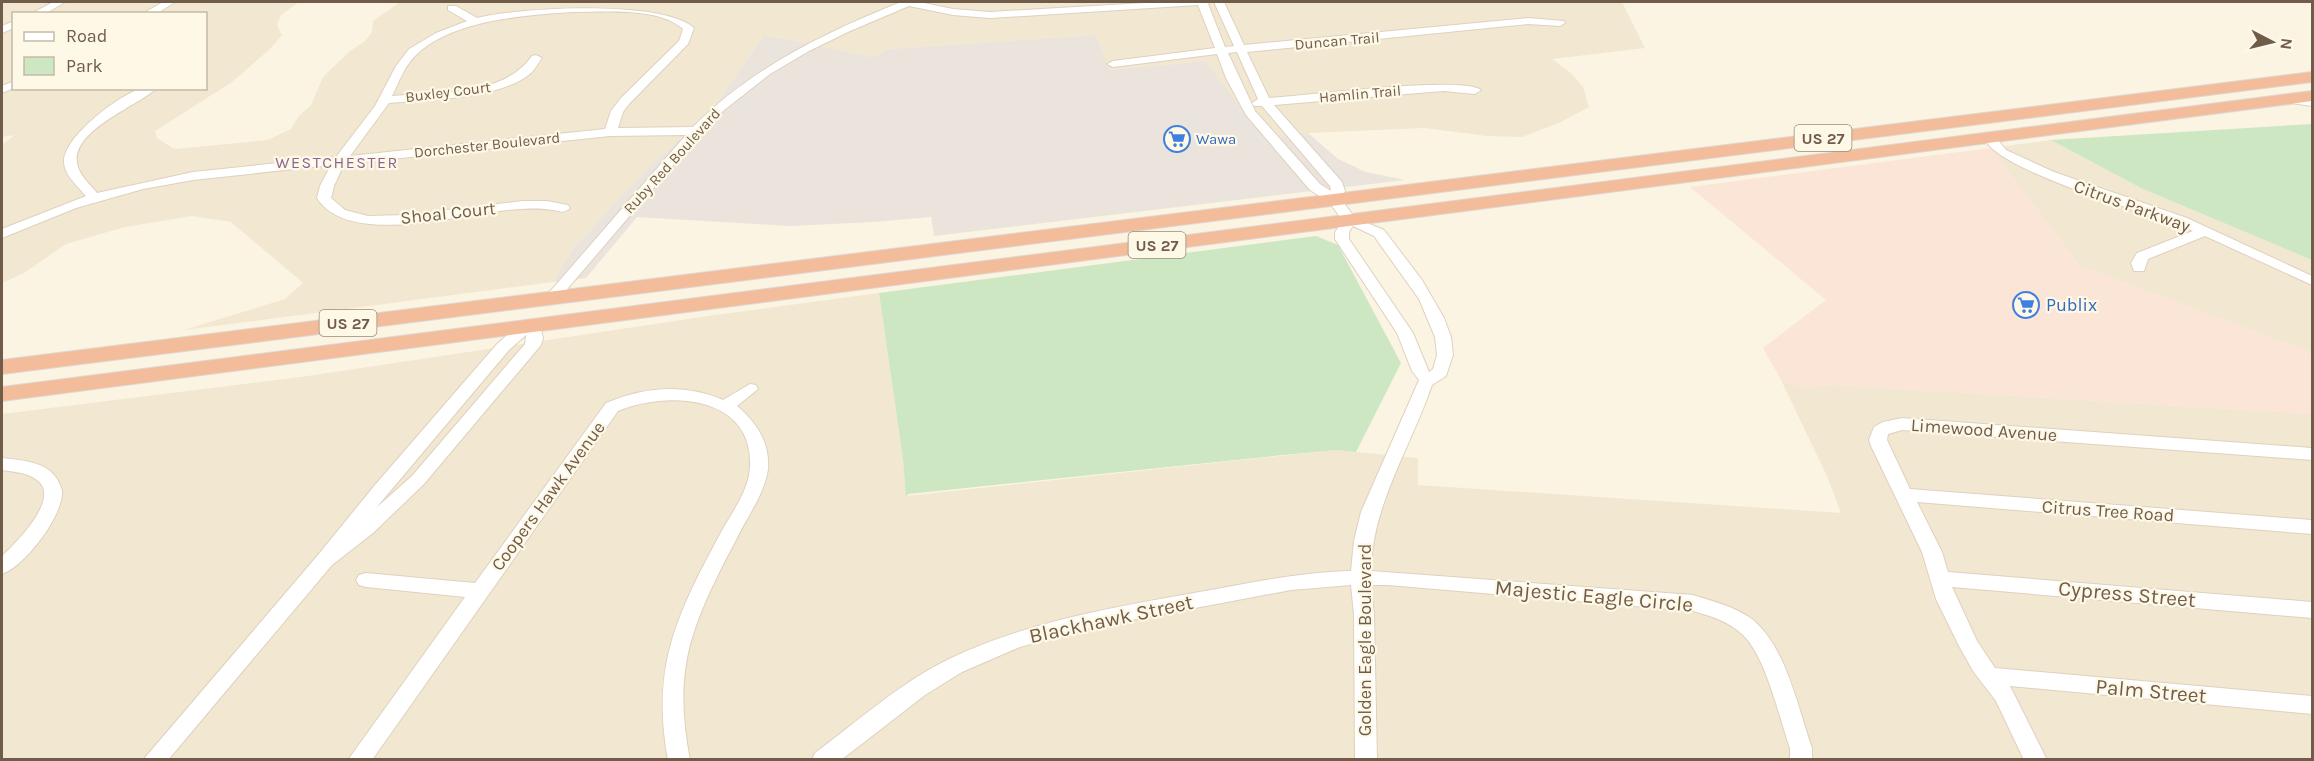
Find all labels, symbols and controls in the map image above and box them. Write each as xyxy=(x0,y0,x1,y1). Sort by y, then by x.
legend xyxy=(12,12,207,90)
north arrow xyxy=(2242,12,2302,72)
text: Road xyxy=(66,25,107,47)
street label: Duncan Trail xyxy=(1294,28,1380,54)
text: N xyxy=(2276,37,2297,51)
text: Park xyxy=(66,55,103,77)
street label: Buxley Court xyxy=(404,78,492,106)
street label: Hamlin Trail xyxy=(1318,81,1402,107)
street label: Ruby Red Boulevard xyxy=(620,105,724,217)
supermarket icon: Wawa xyxy=(1162,124,1192,154)
road number: US 27 xyxy=(1794,125,1852,151)
street label: Dorchester Boulevard xyxy=(413,128,561,162)
place label: Wawa xyxy=(1196,130,1236,148)
district label: WESTCHESTER xyxy=(275,153,399,172)
street label: Citrus Parkway xyxy=(2071,175,2194,237)
street label: Shoal Court xyxy=(399,197,497,229)
road number: US 27 xyxy=(1128,232,1186,258)
supermarket icon: Publix xyxy=(2011,290,2041,320)
place label: Publix xyxy=(2046,294,2097,316)
road number: US 27 xyxy=(320,310,376,336)
street label: Limewood Avenue xyxy=(1910,414,2058,446)
street label: Coopers Hawk Avenue xyxy=(486,417,610,575)
street label: Citrus Tree Road xyxy=(2041,495,2175,527)
street label: Golden Eagle Boulevard xyxy=(1354,544,1376,736)
street label: Majestic Eagle Circle xyxy=(1494,575,1694,617)
street label: Cypress Street xyxy=(2057,576,2197,612)
street label: Blackhawk Street xyxy=(1027,590,1195,648)
street label: Palm Street xyxy=(2094,674,2208,708)

